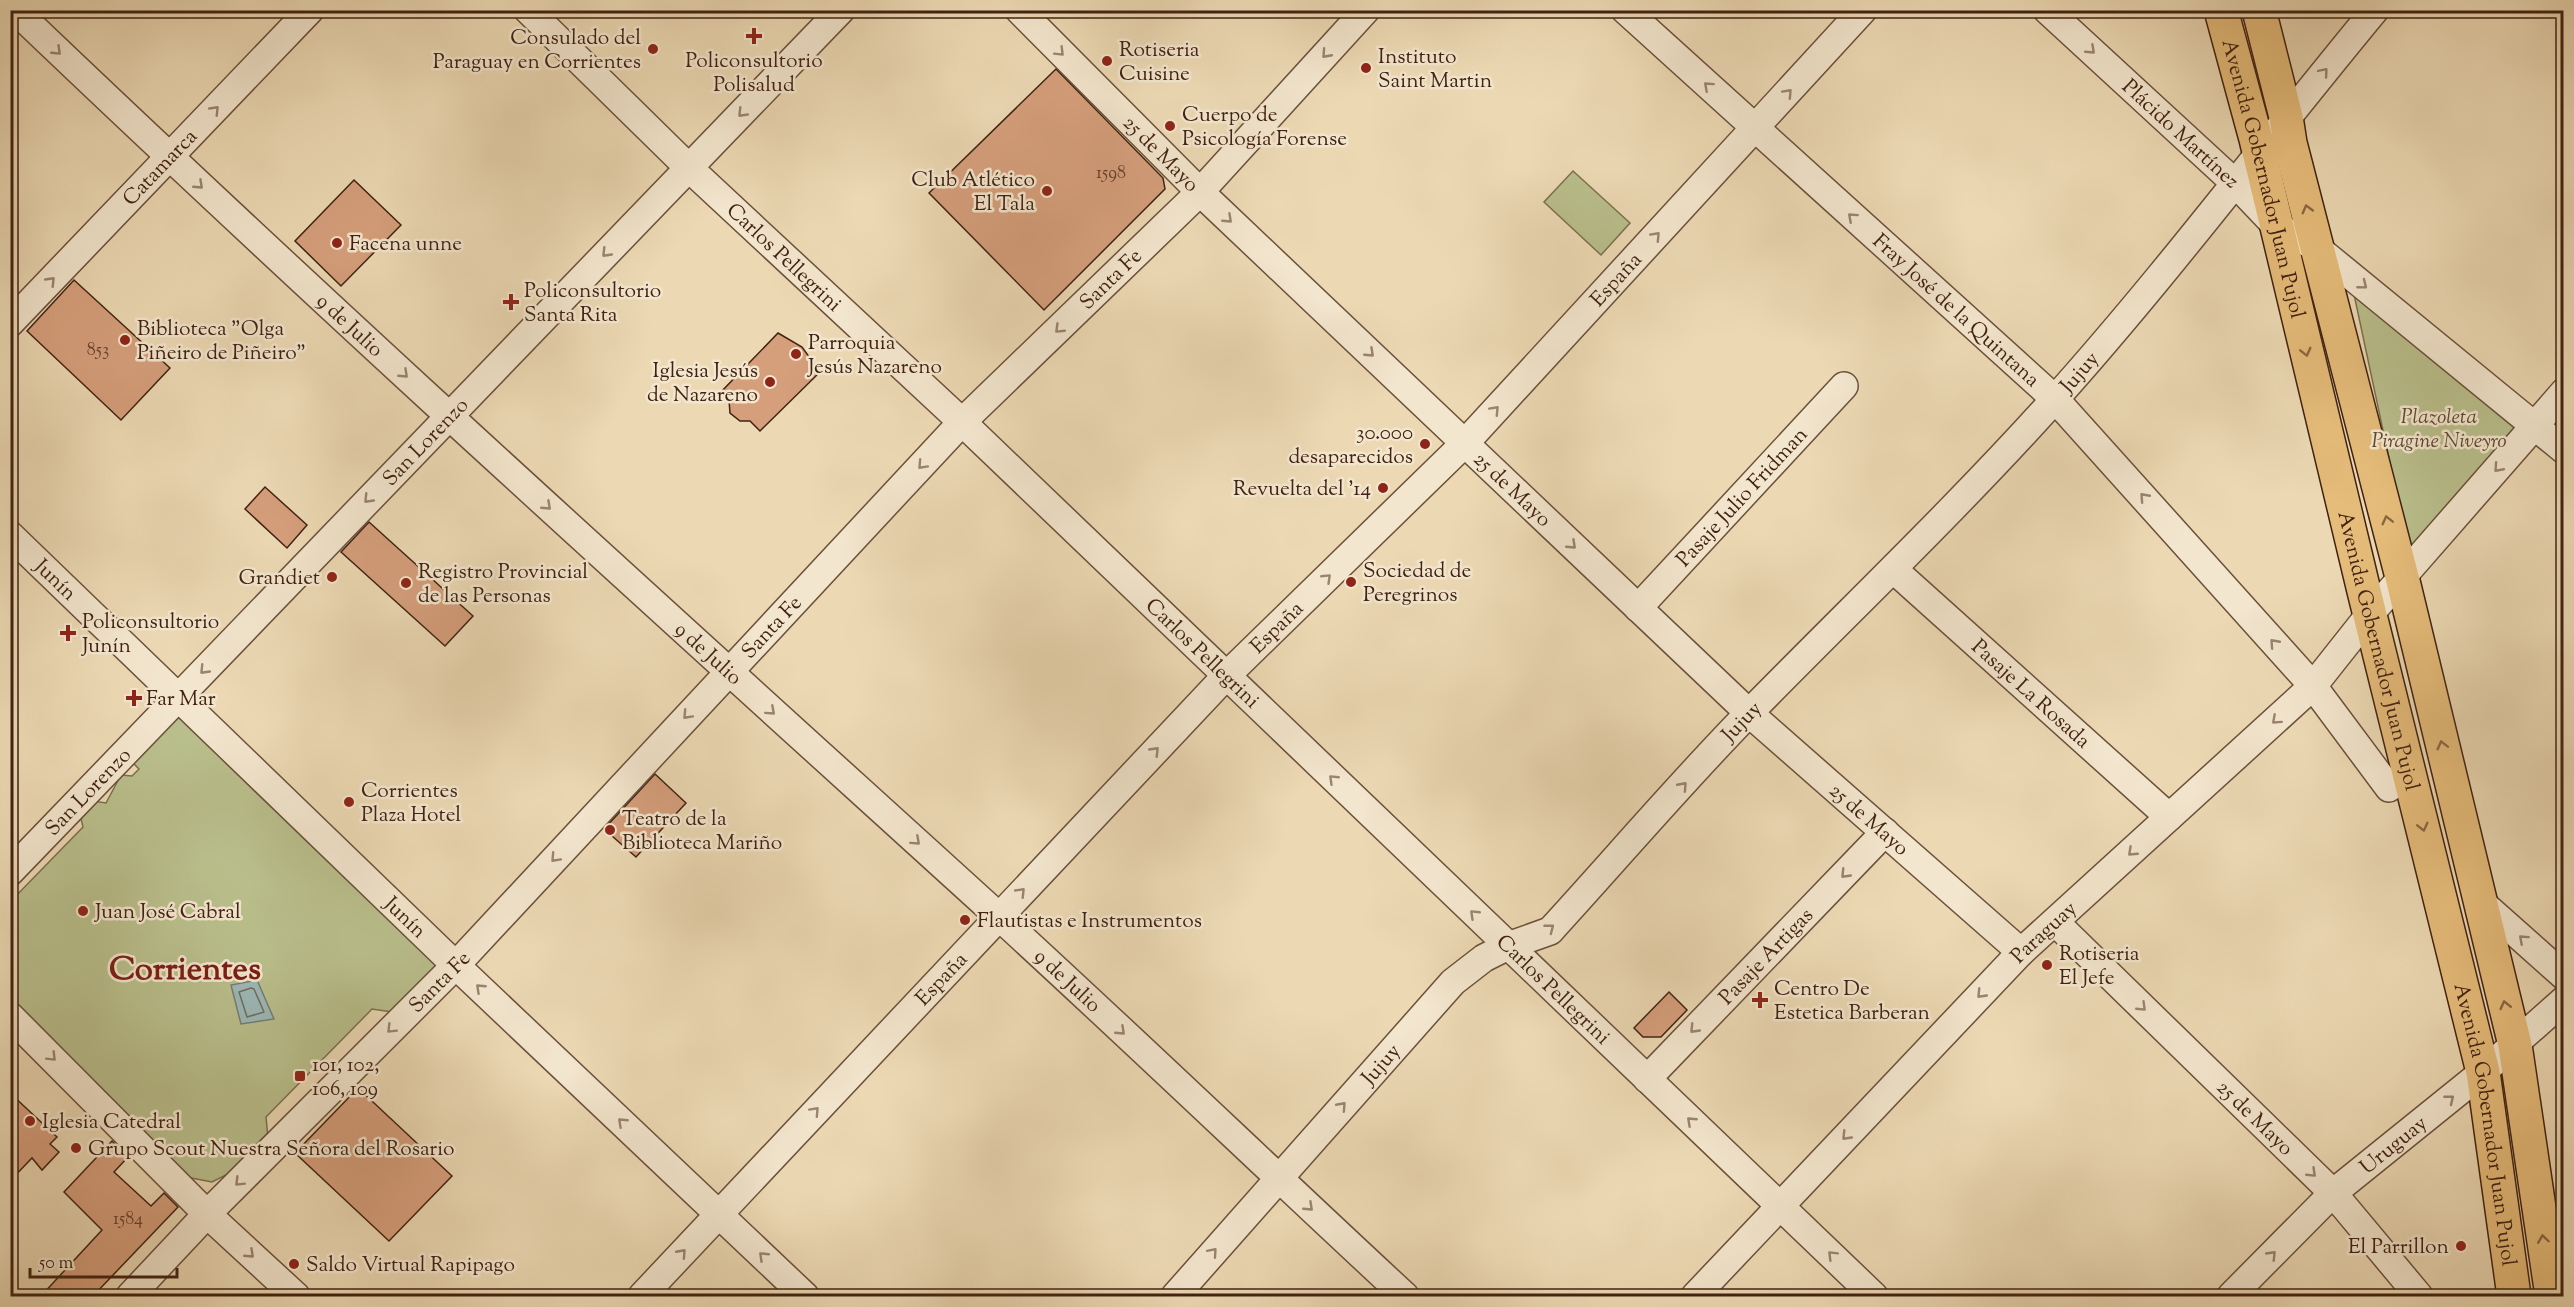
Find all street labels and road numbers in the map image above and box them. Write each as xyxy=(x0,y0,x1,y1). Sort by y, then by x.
street label: Avenida Gobernador Juan Pujol xyxy=(2213,36,2311,322)
street label: Plácido Martínez xyxy=(2114,73,2245,197)
street label: 25 de Mayo xyxy=(1115,109,1205,200)
street label: Catamarca xyxy=(117,123,205,214)
street label: Carlos Pellegrini xyxy=(719,197,848,320)
street label: Fray José de la Quintana xyxy=(1865,228,2046,395)
street label: Santa Fe xyxy=(1074,243,1150,318)
street label: España xyxy=(1584,246,1650,314)
street label: 9 de Julio xyxy=(309,287,389,365)
street label: Jujuy xyxy=(2053,345,2108,401)
street label: San Lorenzo xyxy=(377,392,476,494)
street label: Pasaje Julio Fridman xyxy=(1670,421,1816,575)
street label: 25 de Mayo xyxy=(1466,446,1557,535)
street label: Avenida Gobernador Juan Pujol xyxy=(2328,508,2426,794)
street label: Junín xyxy=(26,552,83,609)
street label: Santa Fe xyxy=(735,590,810,666)
street label: Carlos Pellegrini xyxy=(1138,592,1265,716)
street label: España xyxy=(1244,595,1311,662)
street label: 9 de Julio xyxy=(667,616,748,693)
street label: Pasaje La Rosada xyxy=(1964,633,2096,757)
street label: Jujuy xyxy=(1715,695,1770,750)
street label: San Lorenzo xyxy=(39,742,139,844)
street label: 25 de Mayo xyxy=(1822,777,1915,864)
street label: Junín xyxy=(375,890,432,946)
street label: Paraguay xyxy=(2005,895,2085,971)
street label: Pasaje Artigas xyxy=(1713,902,1821,1013)
street label: Carlos Pellegrini xyxy=(1488,928,1616,1053)
street label: 9 de Julio xyxy=(1026,943,1107,1021)
street label: Santa Fe xyxy=(403,945,479,1021)
street label: España xyxy=(909,946,976,1014)
street label: Avenida Gobernador Juan Pujol xyxy=(2445,980,2523,1268)
street label: Jujuy xyxy=(1355,1037,1409,1093)
street label: 25 de Mayo xyxy=(2209,1074,2300,1164)
street label: Uruguay xyxy=(2354,1109,2435,1183)

